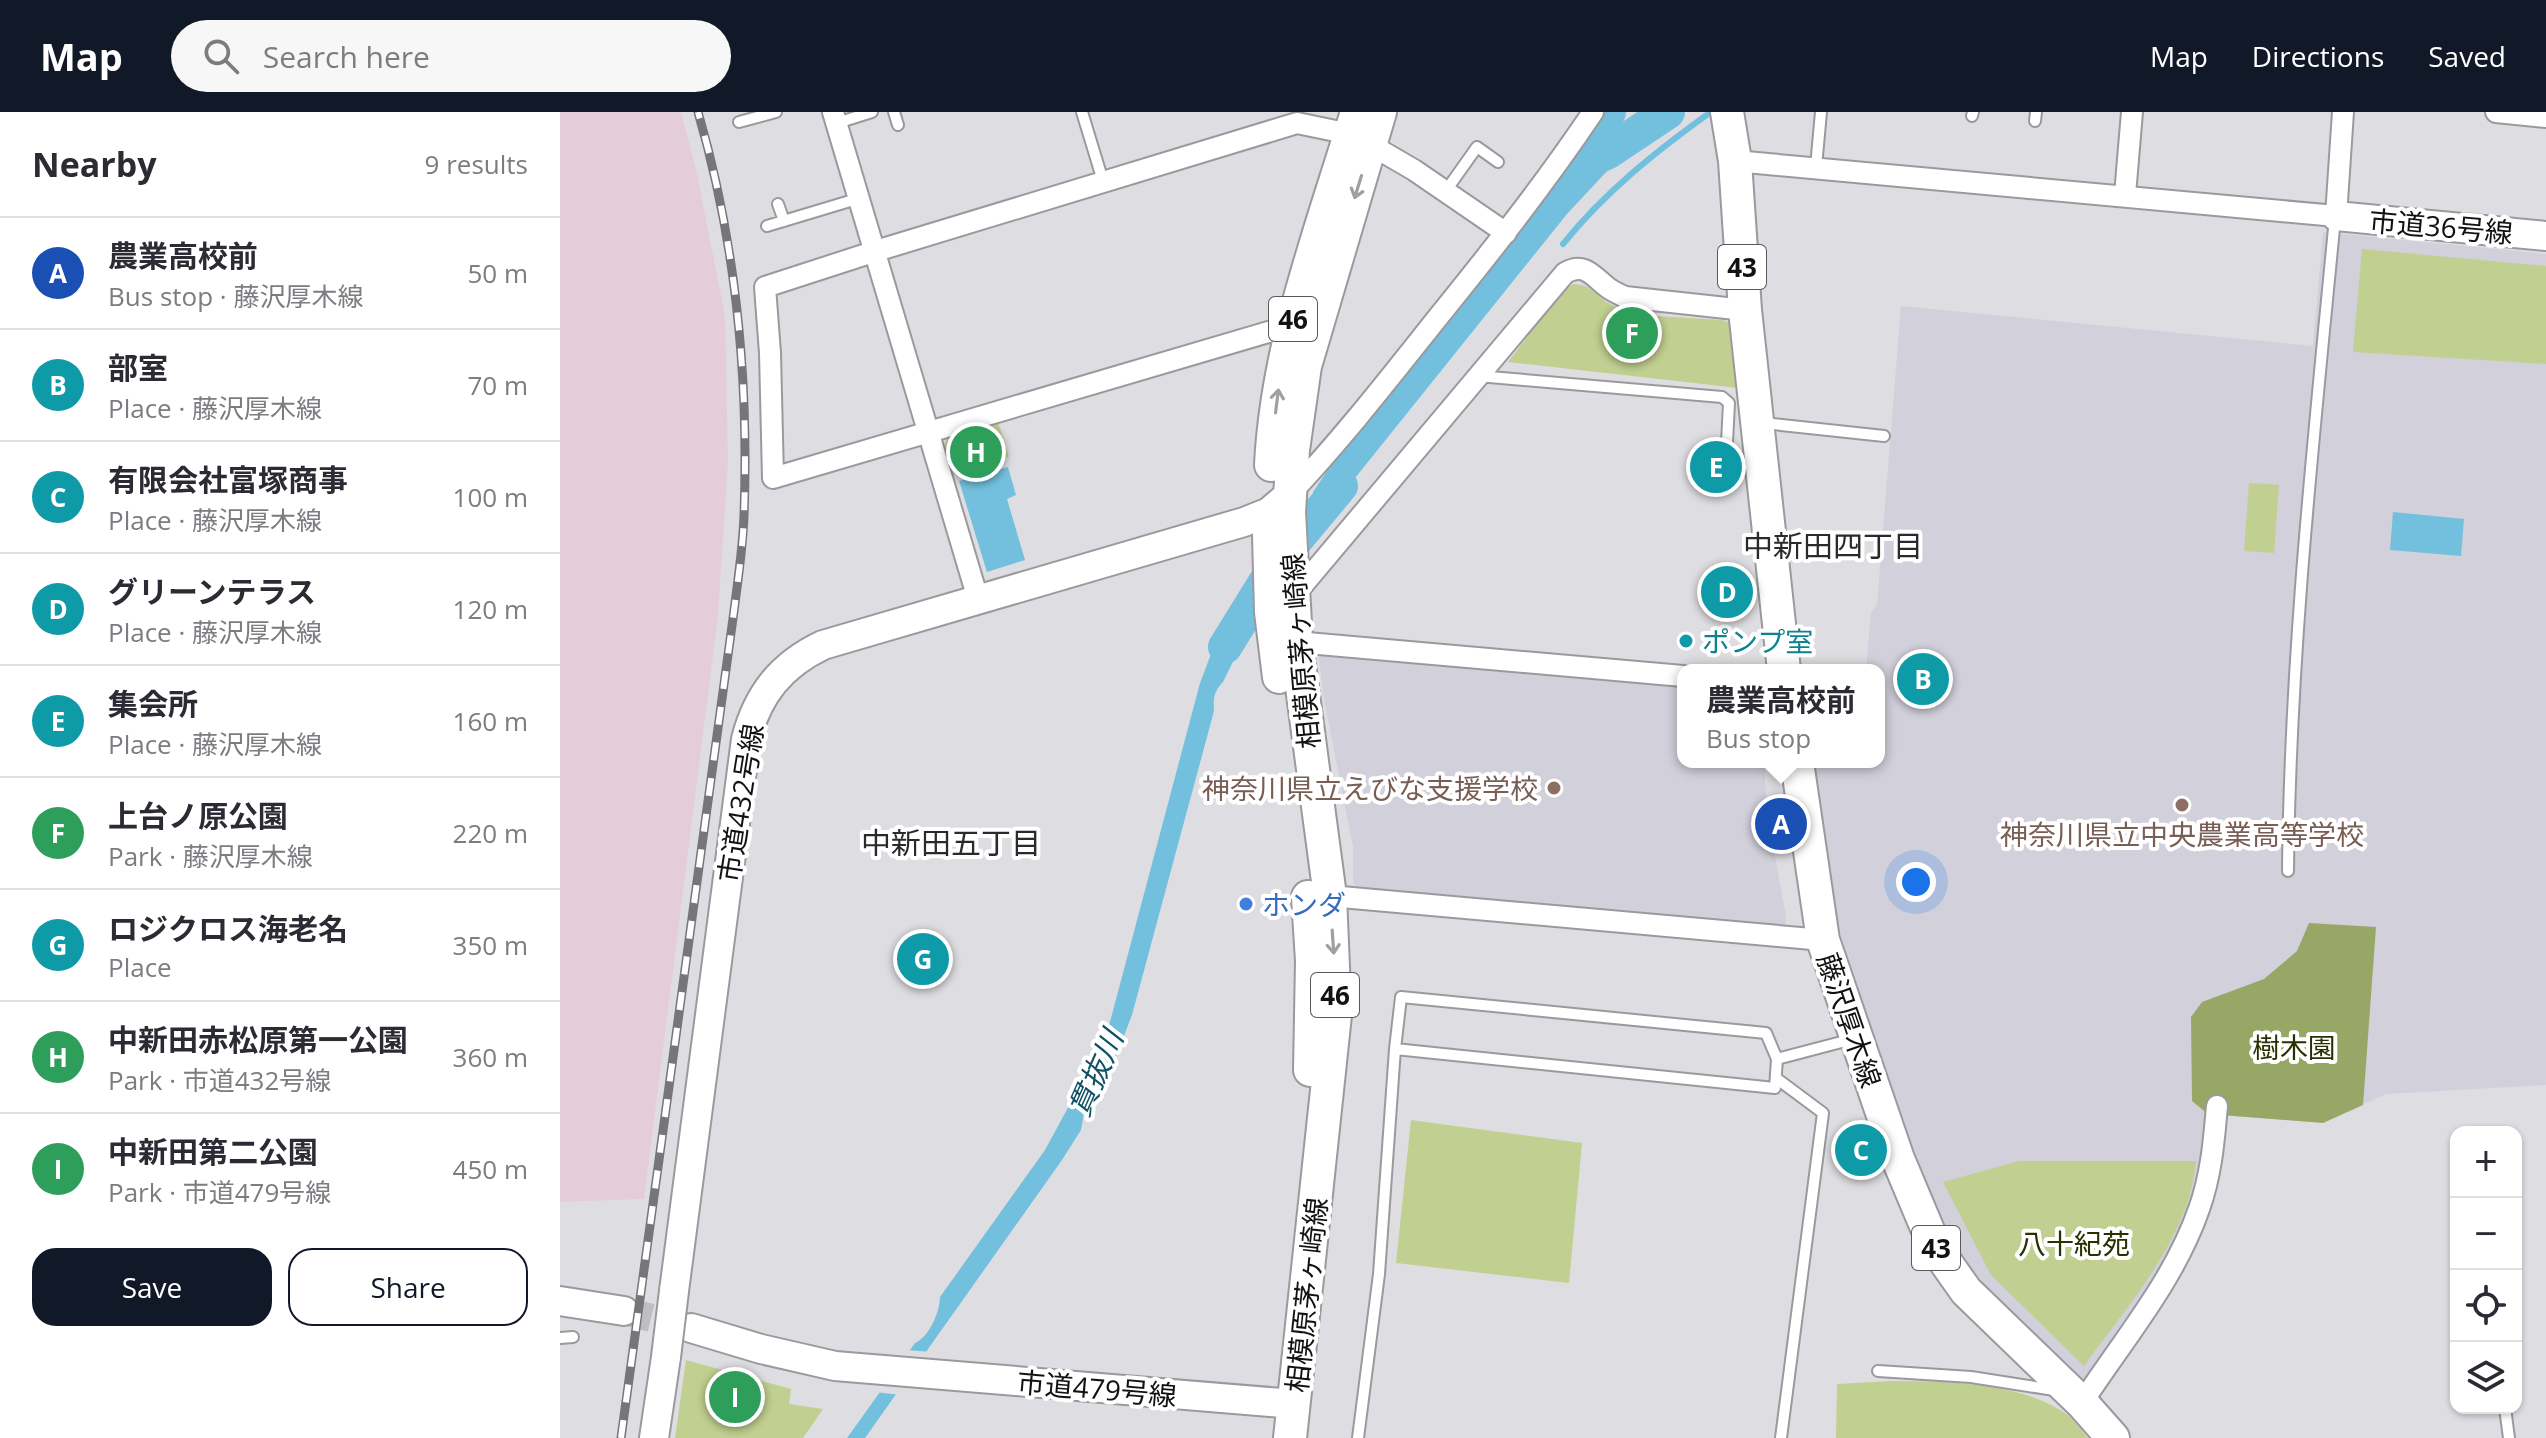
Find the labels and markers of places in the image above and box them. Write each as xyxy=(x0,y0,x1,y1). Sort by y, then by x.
pin: F xyxy=(1606,303,1658,363)
pin: H xyxy=(950,422,1002,482)
pin: E xyxy=(1690,437,1742,497)
pin: D xyxy=(1701,562,1753,622)
place label: ポンプ室 xyxy=(1702,622,1813,660)
marker: ポンプ室 xyxy=(1677,632,1695,650)
pin: B xyxy=(1897,649,1949,709)
place label: 神奈川県立えびな支援学校 xyxy=(1202,769,1538,807)
marker: 神奈川県立えびな支援学校 xyxy=(1545,779,1563,797)
pin: A xyxy=(1755,794,1807,854)
marker: 神奈川県立中央農業高等学校 xyxy=(2173,796,2191,814)
place label: 神奈川県立中央農業高等学校 xyxy=(2000,815,2364,853)
place label: ホンダ xyxy=(1262,885,1346,923)
marker: ホンダ xyxy=(1237,895,1255,913)
pin: G xyxy=(897,929,949,989)
pin: C xyxy=(1835,1120,1887,1180)
pin: I xyxy=(709,1367,761,1427)

